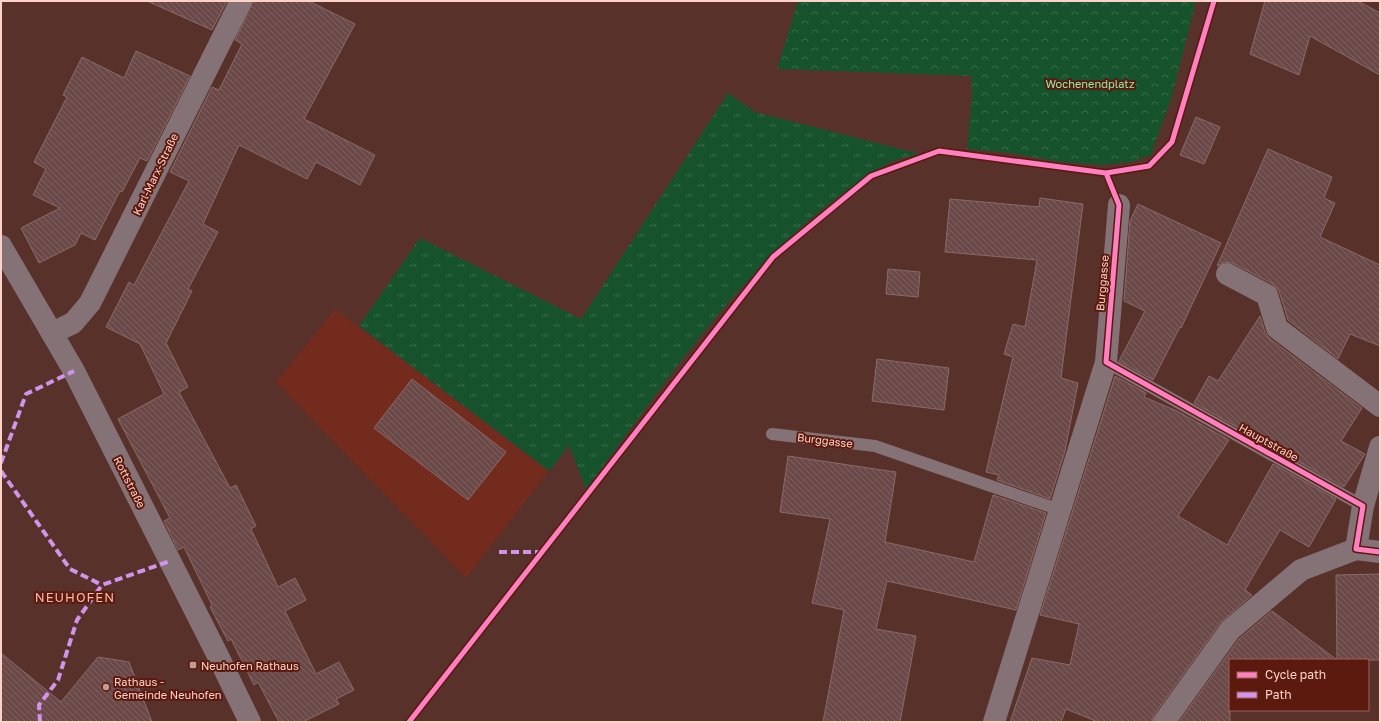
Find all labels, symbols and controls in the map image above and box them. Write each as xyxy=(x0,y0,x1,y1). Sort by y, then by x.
park label: Wochenendplatz xyxy=(1045,77,1135,90)
street label: Karl-Marx-Straße xyxy=(130,131,180,217)
street label: Burggasse xyxy=(1093,255,1111,311)
street label: Hauptstraße xyxy=(1237,420,1301,464)
street label: Burggasse xyxy=(796,430,854,450)
street label: Rottstraße xyxy=(111,454,149,510)
district label: NEUHOFEN xyxy=(35,589,115,605)
place label: Neuhofen Rathaus xyxy=(201,659,299,672)
legend xyxy=(1229,659,1369,711)
marker: Neuhofen Rathaus xyxy=(188,660,198,670)
text: Cycle path xyxy=(1265,667,1326,682)
place label: Rathaus - Gemeinde Neuhofen xyxy=(114,675,222,701)
marker: Rathaus - Gemeinde Neuhofen xyxy=(101,682,111,692)
text: Path xyxy=(1265,687,1292,702)

